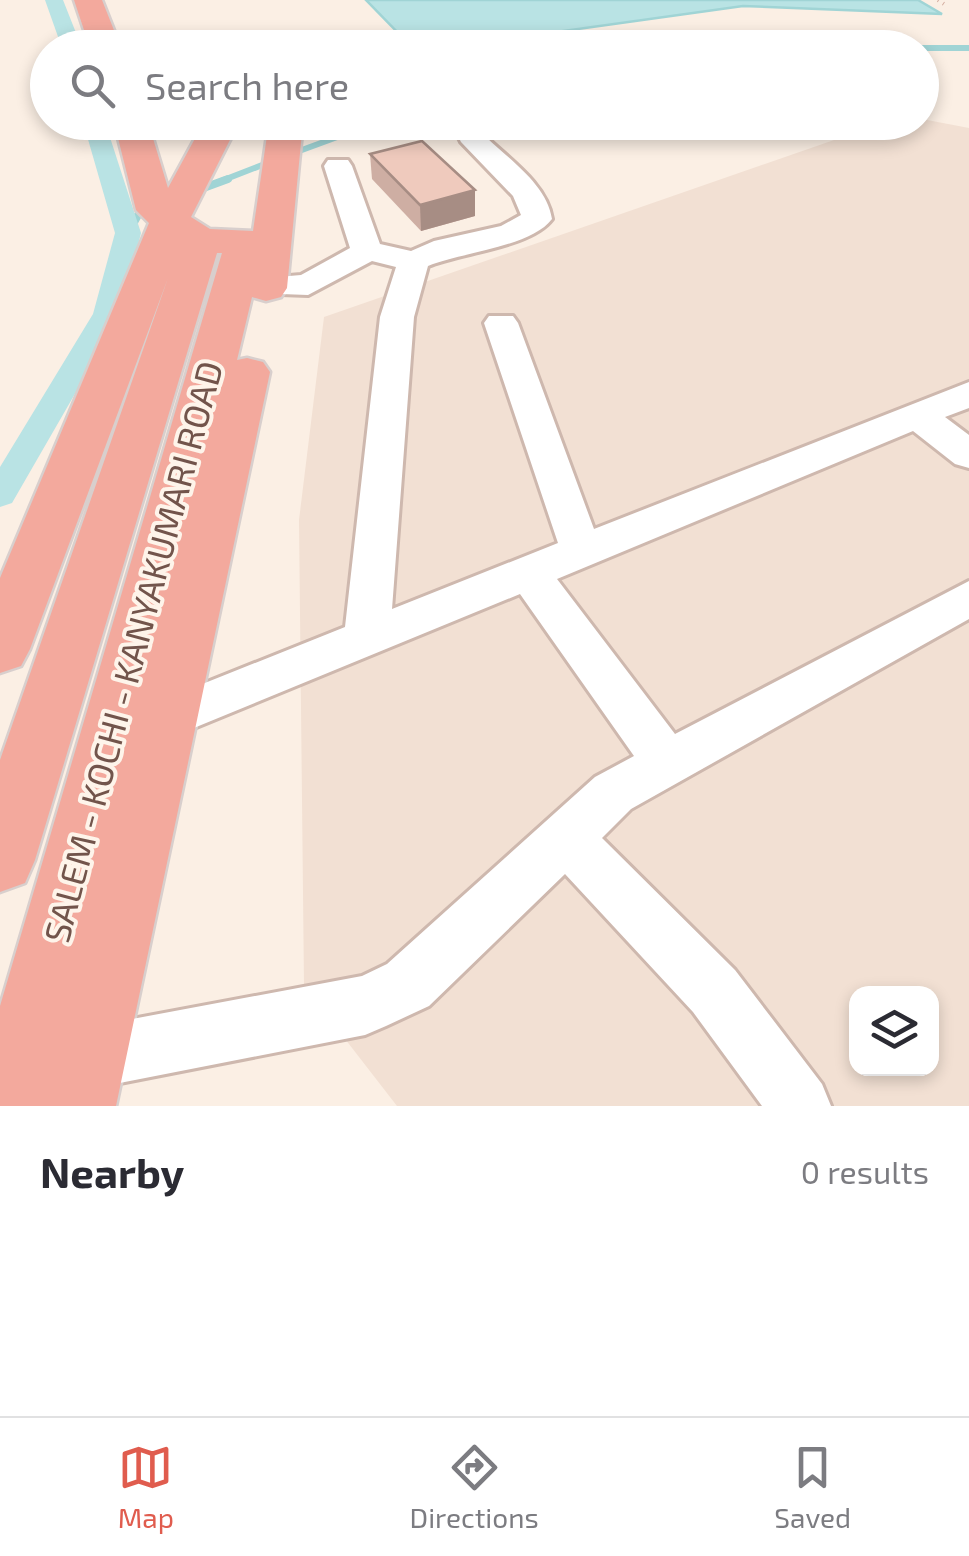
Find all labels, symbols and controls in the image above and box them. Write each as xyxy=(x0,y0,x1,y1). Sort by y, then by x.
search box xyxy=(30,30,939,140)
icon: search xyxy=(65,58,120,113)
text: Search here xyxy=(145,62,349,108)
street label: SALEM - KOCHI - KANYAKUMARI ROAD xyxy=(34,356,230,947)
map controls xyxy=(849,986,939,1076)
button: layers xyxy=(849,986,939,1076)
text: Nearby xyxy=(40,1146,184,1196)
text: 0 results xyxy=(801,1152,929,1190)
tab: Map xyxy=(118,1440,174,1534)
tab: Directions xyxy=(410,1440,539,1534)
tab: Saved xyxy=(774,1440,851,1534)

